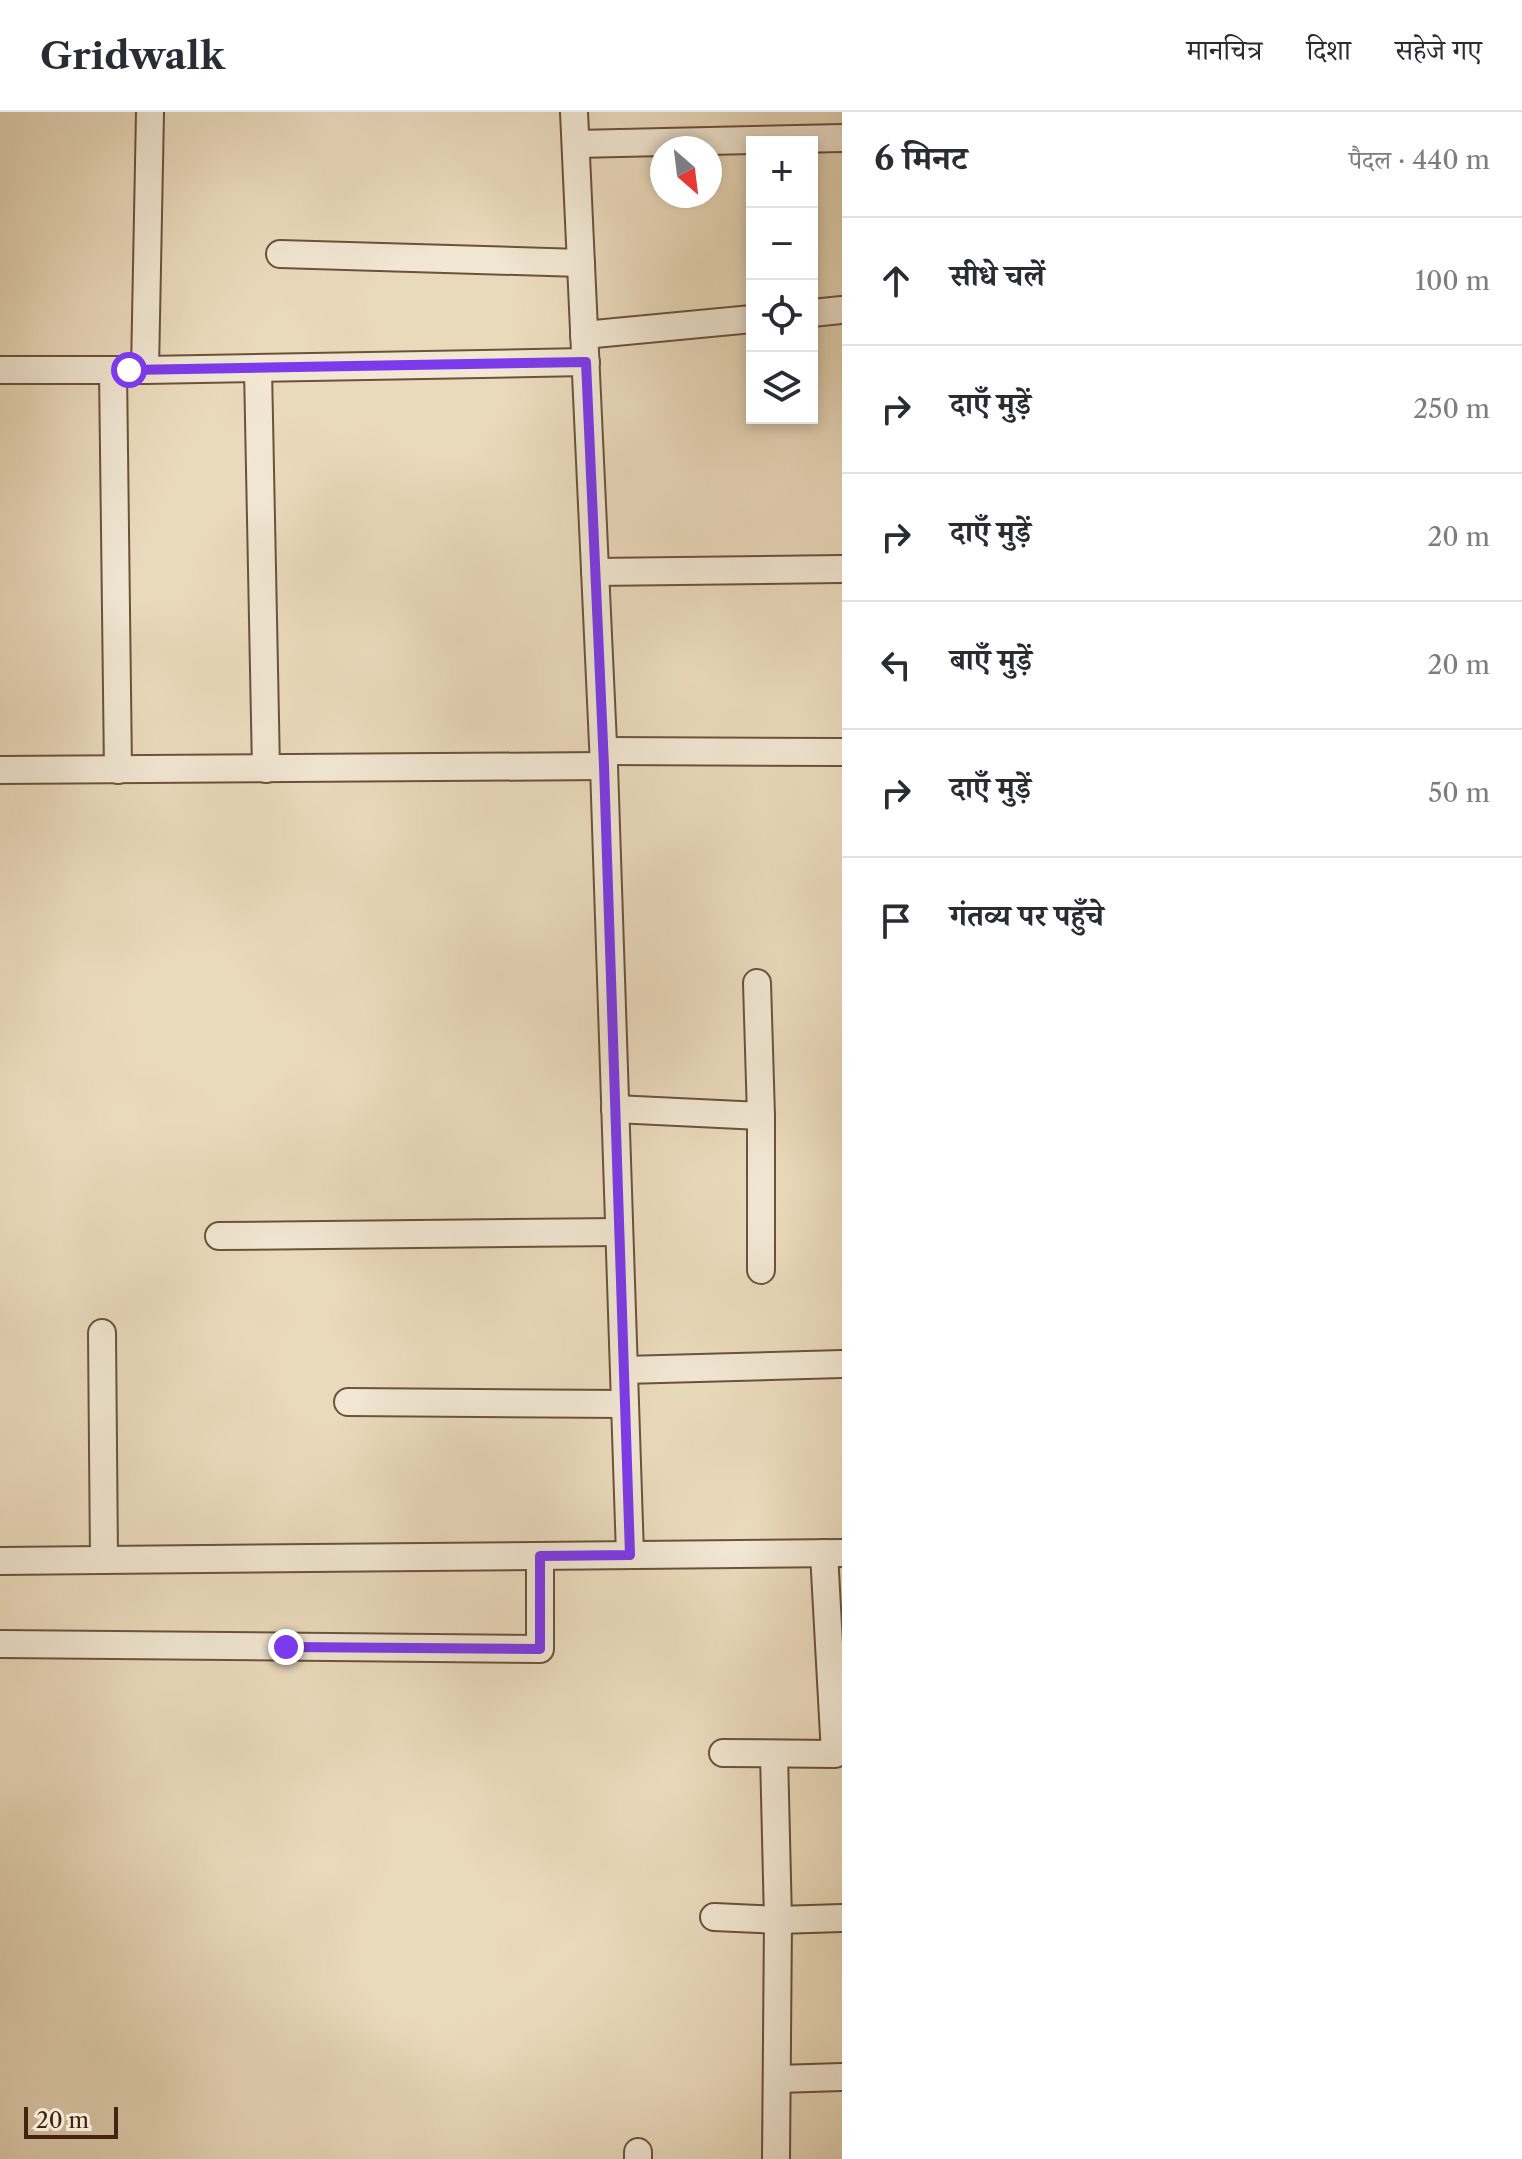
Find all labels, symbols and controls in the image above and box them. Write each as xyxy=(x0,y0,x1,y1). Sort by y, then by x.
text: Gridwalk xyxy=(40,32,225,79)
text: मानचित्र xyxy=(1186,33,1262,67)
text: दिशा xyxy=(1306,33,1351,67)
text: सहेजे गए xyxy=(1395,33,1482,67)
north arrow xyxy=(650,136,722,208)
map controls xyxy=(746,136,818,424)
button: + xyxy=(746,136,818,208)
text: 6 मिनट xyxy=(874,137,967,179)
text: पैदल · 440 m xyxy=(1349,144,1490,176)
button: − xyxy=(746,208,818,280)
text: सीधे चलें xyxy=(950,257,1045,294)
icon: ahead xyxy=(874,259,918,303)
text: 100 m xyxy=(1415,265,1490,297)
button: locate xyxy=(746,280,818,352)
route start xyxy=(111,352,147,388)
button: layers xyxy=(746,352,818,424)
text: दाएँ मुड़ें xyxy=(950,385,1031,422)
icon: right xyxy=(874,387,918,431)
text: 250 m xyxy=(1413,393,1490,425)
text: दाएँ मुड़ें xyxy=(950,513,1031,550)
icon: right xyxy=(874,515,918,559)
text: 20 m xyxy=(1427,521,1490,553)
text: बाएँ मुड़ें xyxy=(950,641,1032,678)
icon: left xyxy=(874,643,918,687)
text: 20 m xyxy=(1427,649,1490,681)
text: दाएँ मुड़ें xyxy=(950,769,1031,806)
icon: right xyxy=(874,771,918,815)
text: 50 m xyxy=(1428,777,1490,809)
text: गंतव्य पर पहुँचे xyxy=(950,897,1104,934)
icon: arrive xyxy=(874,899,918,943)
route end xyxy=(268,1629,304,1665)
scale bar xyxy=(24,2103,118,2139)
text: 20 m xyxy=(36,2107,89,2134)

